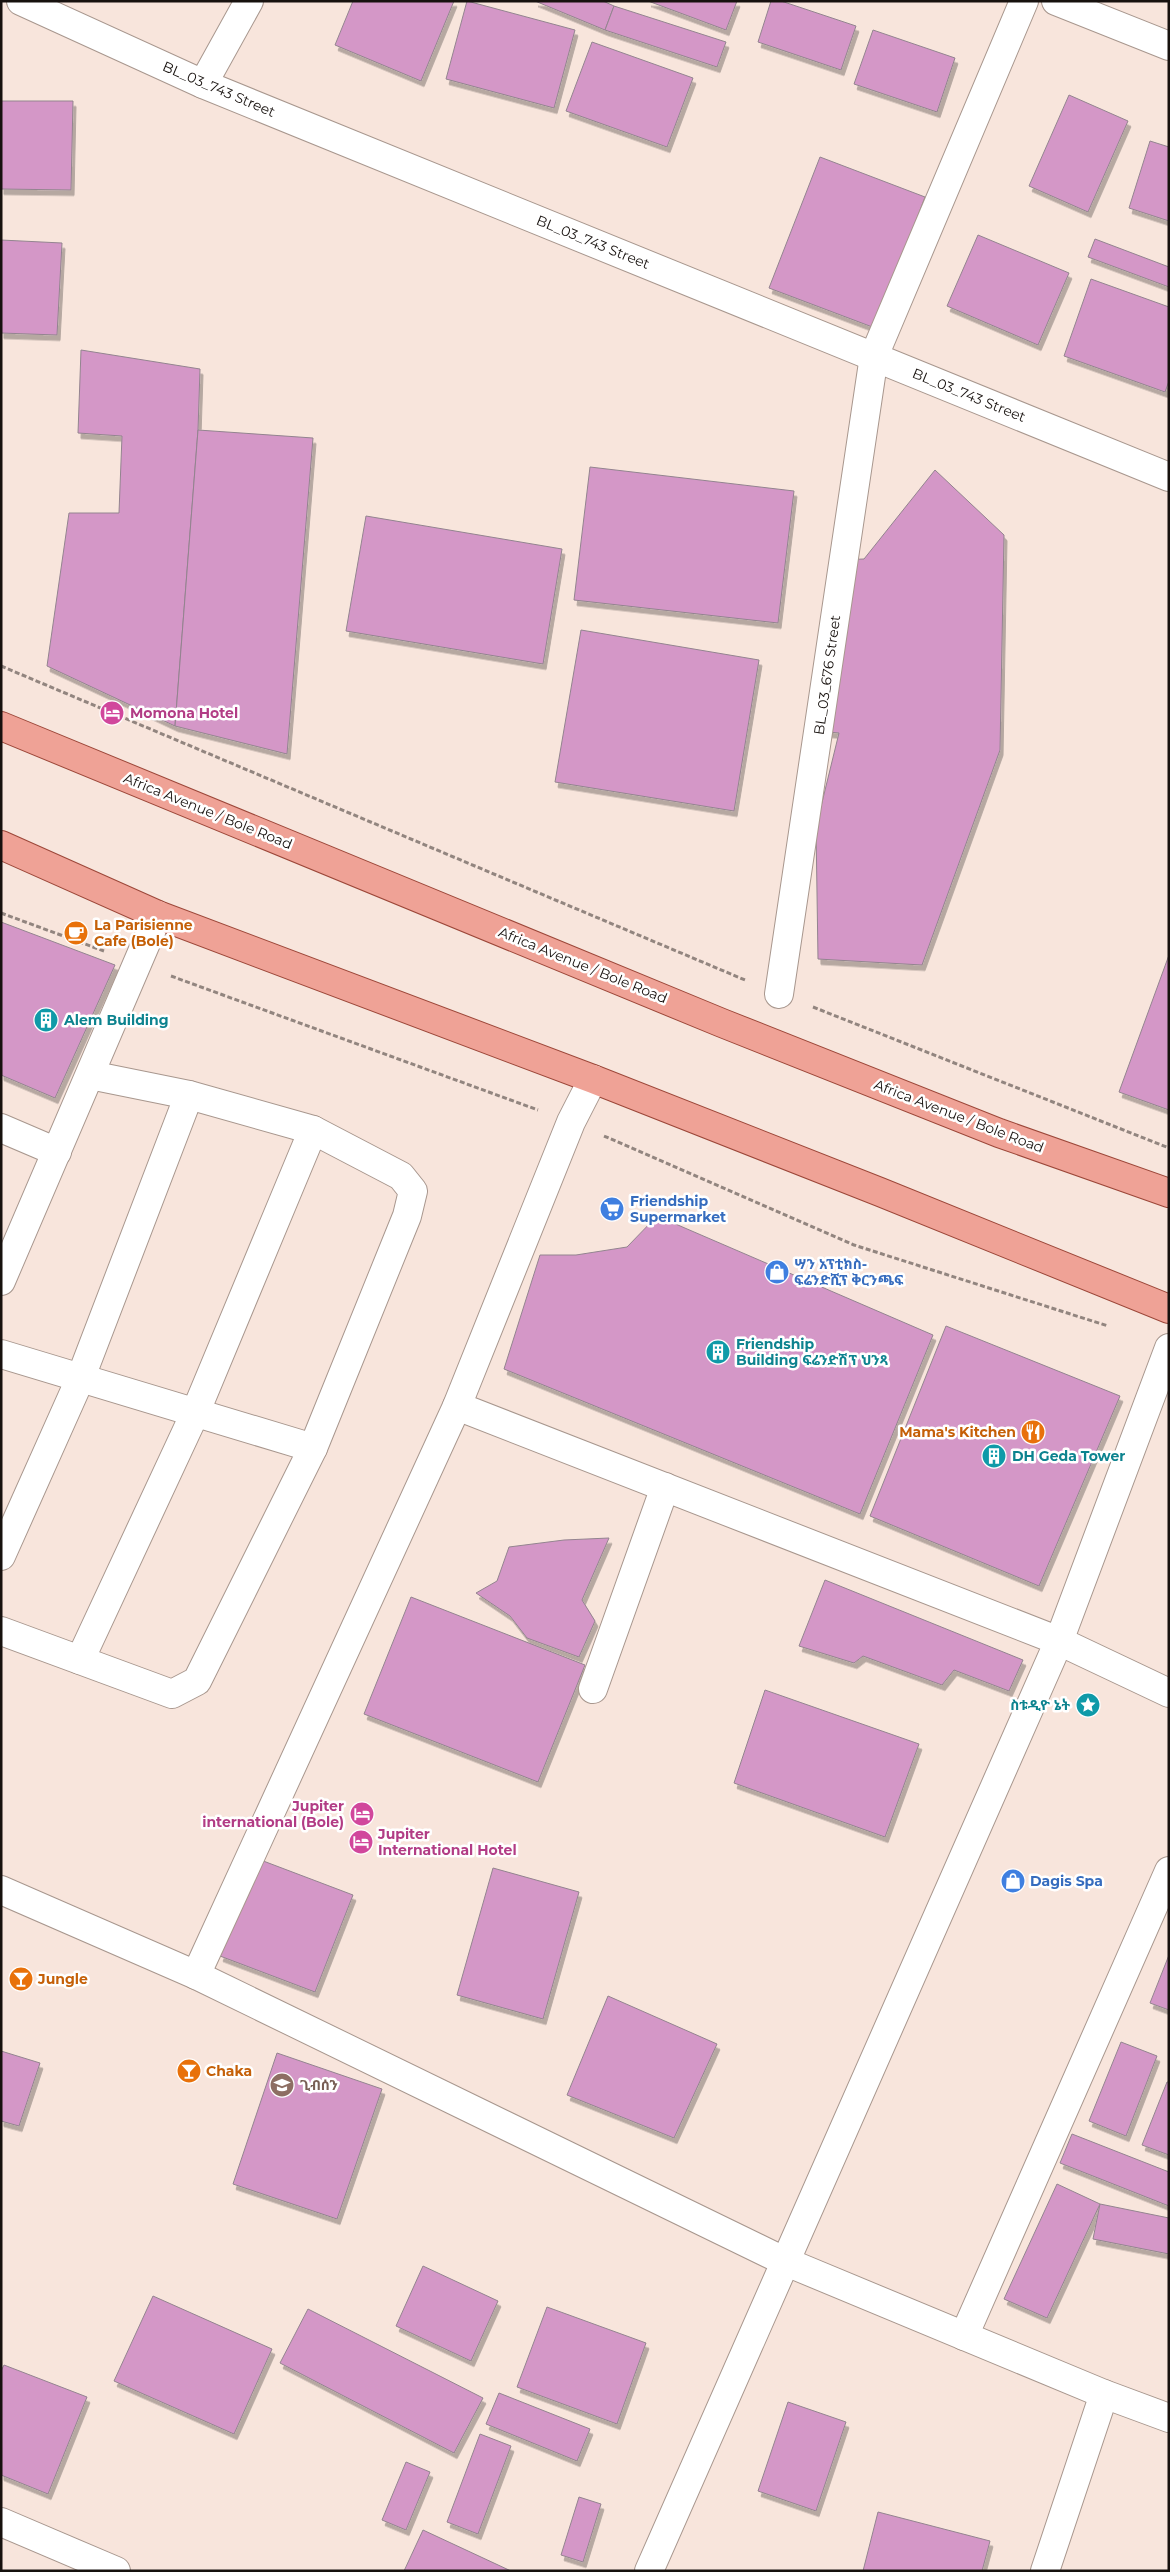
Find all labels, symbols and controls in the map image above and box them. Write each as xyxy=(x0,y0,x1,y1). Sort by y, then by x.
street label: BL_03_743 Street xyxy=(160,57,278,121)
street label: BL_03_743 Street xyxy=(534,211,653,273)
street label: BL_03_743 Street xyxy=(910,364,1029,426)
street label: BL_03_676 Street xyxy=(810,614,844,736)
hotel icon: Momona Hotel xyxy=(99,700,125,726)
place label: Momona Hotel xyxy=(130,704,238,722)
street label: Africa Avenue / Bole Road xyxy=(121,769,295,853)
place label: La Parisienne Cafe (Bole) xyxy=(94,916,193,950)
cafe icon: La Parisienne Cafe (Bole) xyxy=(63,920,89,946)
street label: Africa Avenue / Bole Road xyxy=(496,923,670,1007)
building icon: Alem Building xyxy=(33,1007,59,1033)
place label: Alem Building xyxy=(63,1011,169,1029)
street label: Africa Avenue / Bole Road xyxy=(871,1075,1047,1157)
place label: Friendship Supermarket xyxy=(630,1192,726,1226)
supermarket icon: Friendship Supermarket xyxy=(599,1196,625,1222)
place label: ሣን አፕቲክስ- ፍሬንድሺፕ ቅርንጫፍ xyxy=(794,1255,904,1289)
shop icon: ሣን አፕቲክስ- ፍሬንድሺፕ ቅርንጫፍ xyxy=(764,1259,790,1285)
place label: Friendship Building ፍሬንድሽፕ ህንጻ xyxy=(736,1335,889,1369)
building icon: Friendship Building ፍሬንድሽፕ ህንጻ xyxy=(705,1339,731,1365)
restaurant icon: Mama's Kitchen xyxy=(1020,1419,1046,1445)
place label: Mama's Kitchen xyxy=(899,1423,1016,1441)
building icon: DH Geda Tower xyxy=(981,1443,1007,1469)
place label: DH Geda Tower xyxy=(1012,1447,1125,1465)
place icon: ስቱዲዮ ኔት xyxy=(1075,1692,1101,1718)
place label: ስቱዲዮ ኔት xyxy=(1010,1696,1070,1714)
place label: Jupiter international (Bole) xyxy=(202,1797,344,1831)
hotel icon: Jupiter international (Bole) xyxy=(349,1801,375,1827)
place label: Jupiter International Hotel xyxy=(377,1825,517,1859)
hotel icon: Jupiter International Hotel xyxy=(348,1829,374,1855)
shop icon: Dagis Spa xyxy=(1000,1868,1026,1894)
place label: Dagis Spa xyxy=(1030,1872,1103,1890)
bar icon: Jungle xyxy=(8,1966,34,1992)
place label: Jungle xyxy=(37,1970,88,1988)
bar icon: Chaka xyxy=(176,2058,202,2084)
place label: Chaka xyxy=(206,2062,252,2080)
school or university icon: ጊብሰን xyxy=(269,2072,295,2098)
place label: ጊብሰን xyxy=(300,2076,338,2094)

